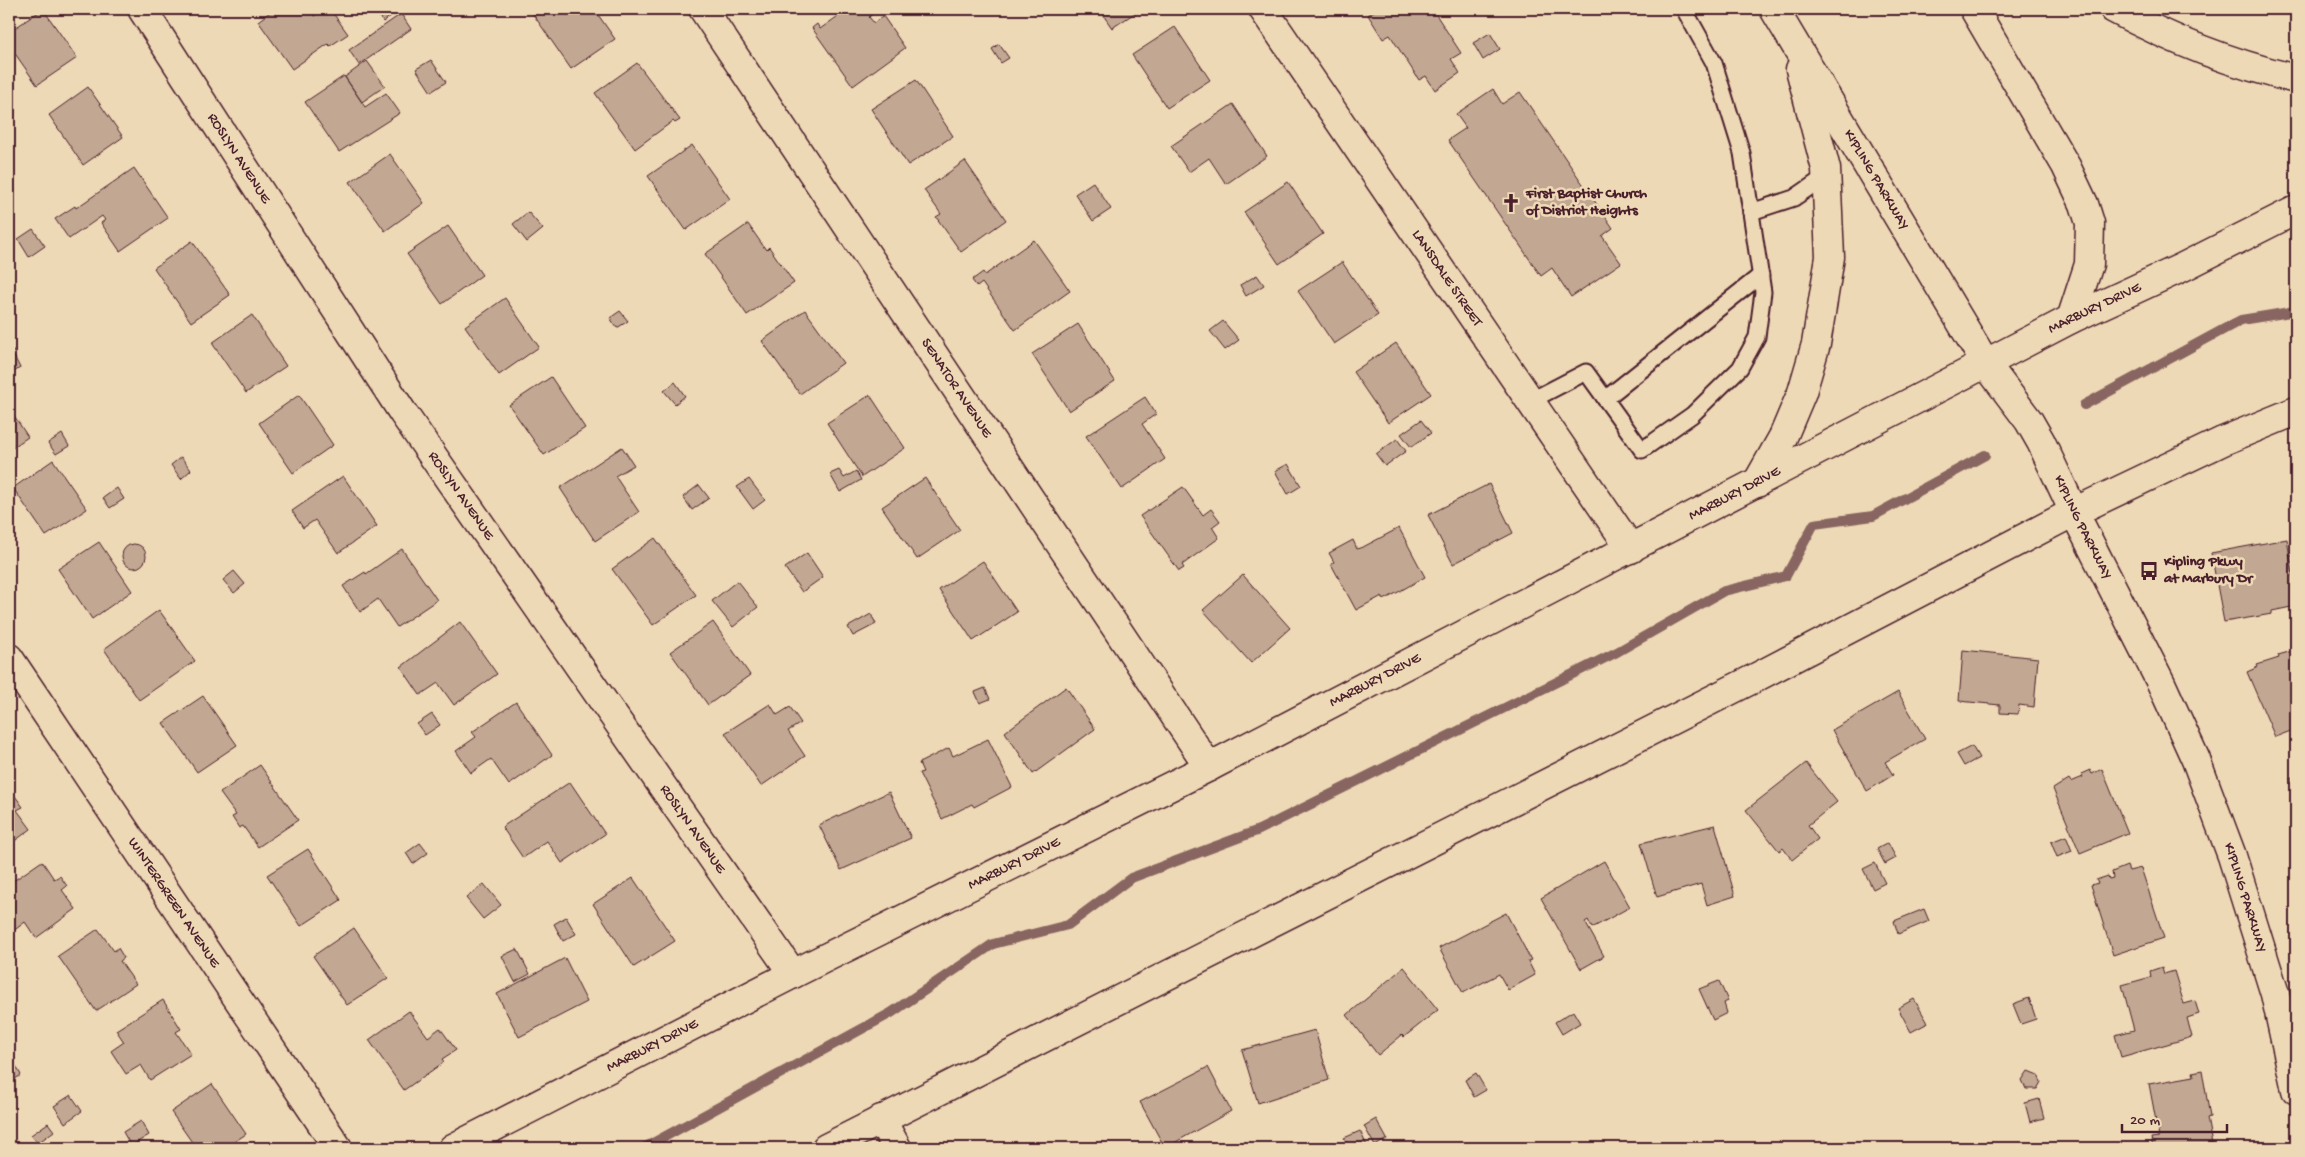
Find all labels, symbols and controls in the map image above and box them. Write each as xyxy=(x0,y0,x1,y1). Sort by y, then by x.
street label: ROSLYN AVENUE xyxy=(203,110,275,208)
street label: KIPLING PARKWAY xyxy=(1839,126,1913,233)
place label: First Baptist Church of District Heights xyxy=(1525,185,1647,220)
church icon: First Baptist Church of District Heights xyxy=(1500,192,1522,214)
street label: LANSDALE STREET xyxy=(1407,227,1487,331)
street label: MARBURY DRIVE xyxy=(2045,278,2145,338)
street label: SENATOR AVENUE xyxy=(917,335,996,442)
street label: ROSLYN AVENUE xyxy=(424,448,498,544)
street label: MARBURY DRIVE xyxy=(1686,462,1784,525)
street label: KIPLING PARKWAY xyxy=(2049,472,2116,583)
place label: Kipling Pkwy at Marbury Dr xyxy=(2163,553,2254,588)
bus stop icon: Kipling Pkwy at Marbury Dr xyxy=(2138,560,2160,582)
street label: MARBURY DRIVE xyxy=(1326,649,1425,712)
street label: ROSLYN AVENUE xyxy=(655,781,730,878)
street label: MARBURY DRIVE xyxy=(965,833,1064,894)
street label: WINTERGREEN AVENUE xyxy=(123,834,224,972)
street label: KIPLING PARKWAY xyxy=(2219,840,2271,955)
street label: MARBURY DRIVE xyxy=(603,1015,702,1077)
scale bar xyxy=(2122,1102,2228,1134)
text: 20 m xyxy=(2130,1112,2160,1130)

